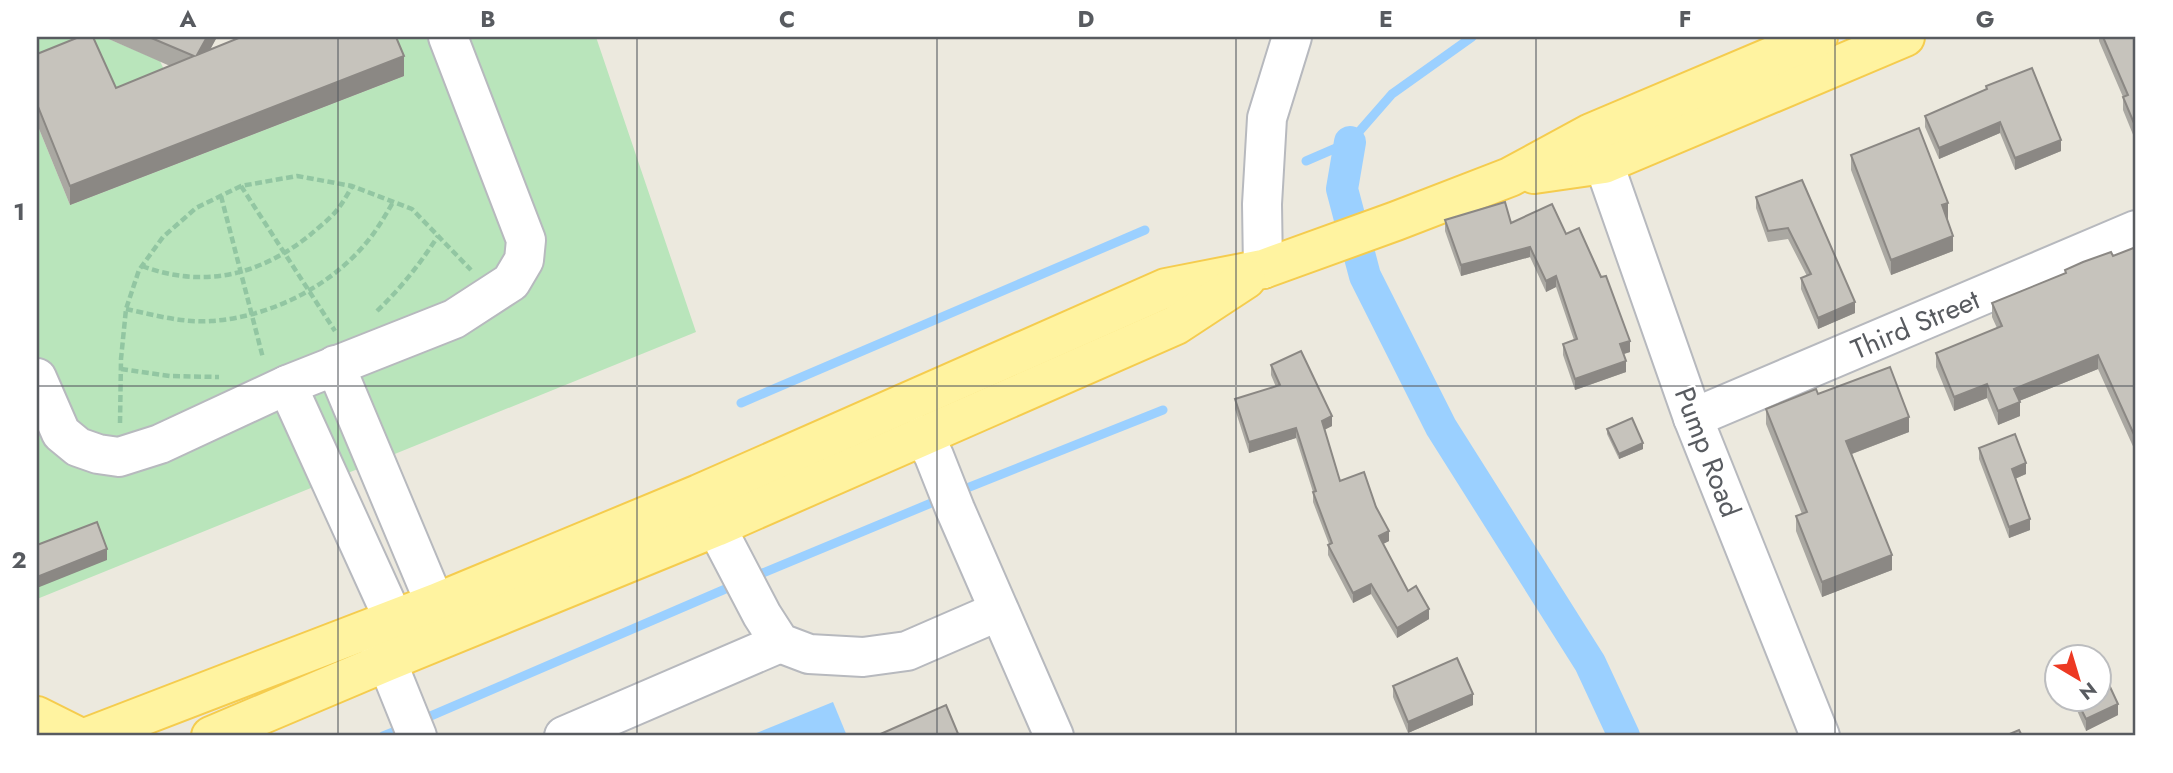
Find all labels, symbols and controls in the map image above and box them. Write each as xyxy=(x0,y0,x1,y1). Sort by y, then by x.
text: A xyxy=(179,2,197,36)
text: B xyxy=(480,2,496,36)
text: C xyxy=(779,2,795,36)
text: D xyxy=(1078,2,1095,36)
text: E xyxy=(1379,2,1393,36)
text: F xyxy=(1679,2,1691,36)
text: G xyxy=(1976,2,1994,36)
text: 1 xyxy=(13,195,25,229)
street label: Third Street xyxy=(1845,279,1986,370)
street label: Pump Road xyxy=(1664,381,1751,523)
text: 2 xyxy=(11,543,27,577)
north arrow xyxy=(2044,644,2114,714)
text: N xyxy=(2074,676,2102,706)

